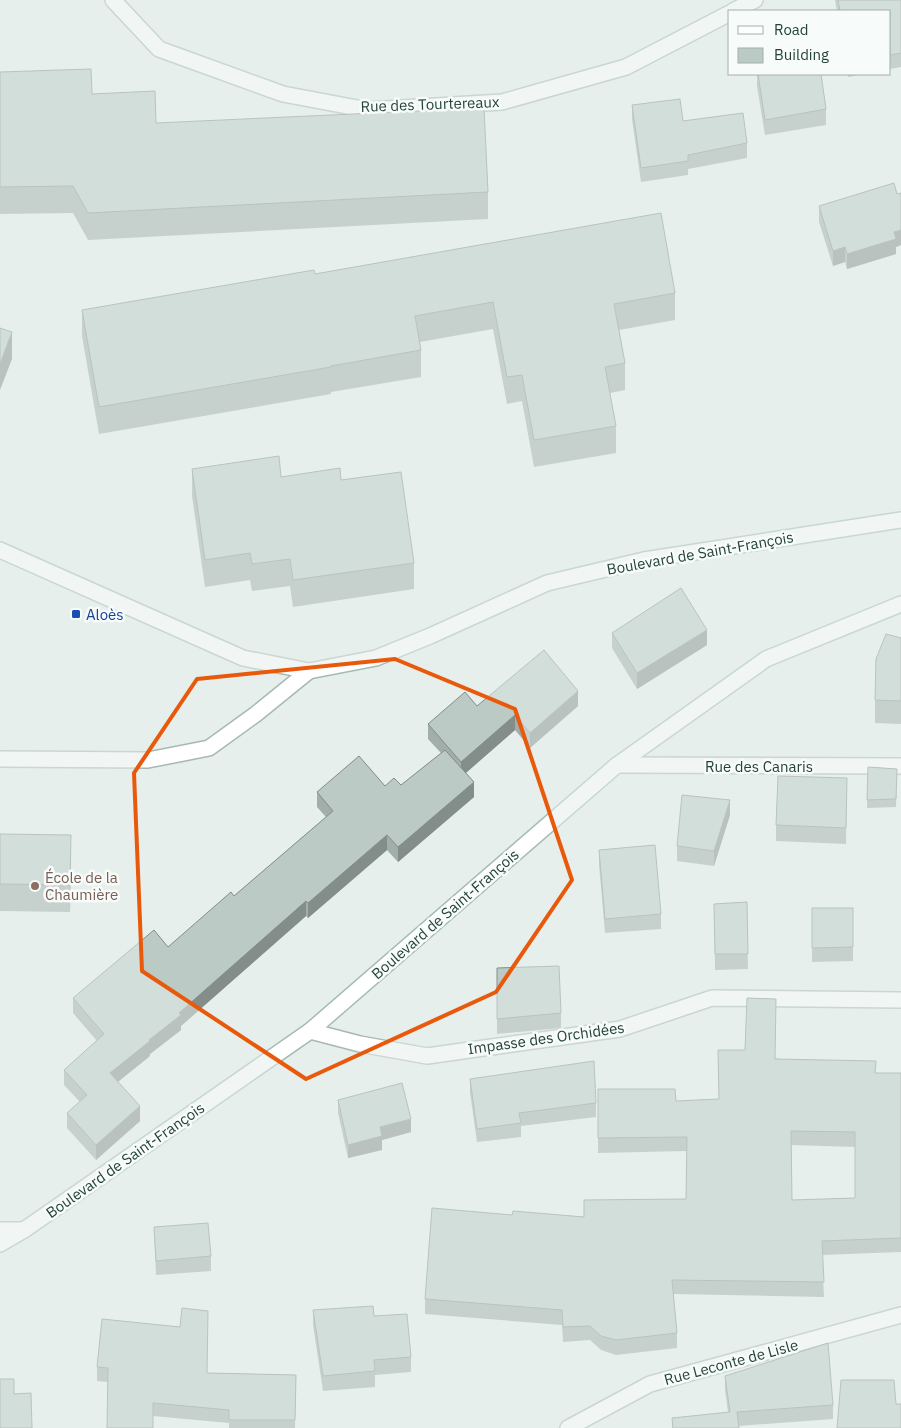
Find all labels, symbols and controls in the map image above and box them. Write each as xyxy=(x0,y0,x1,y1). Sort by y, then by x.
legend xyxy=(728,10,891,75)
text: Road xyxy=(774,20,809,39)
text: Building xyxy=(774,45,829,64)
street label: Rue des Tourtereaux xyxy=(360,92,500,116)
street label: Boulevard de Saint-François xyxy=(605,527,795,579)
place label: Aloès xyxy=(86,605,124,624)
marker: Aloès xyxy=(70,608,82,620)
street label: Rue des Canaris xyxy=(705,757,813,776)
street label: Boulevard de Saint-François xyxy=(367,845,523,983)
place label: École de la Chaumière xyxy=(45,868,118,904)
marker: École de la Chaumière xyxy=(29,880,41,892)
street label: Impasse des Orchidées xyxy=(466,1018,626,1058)
street label: Boulevard de Saint-François xyxy=(42,1098,208,1222)
street label: Rue Leconte de Lisle xyxy=(662,1335,800,1389)

